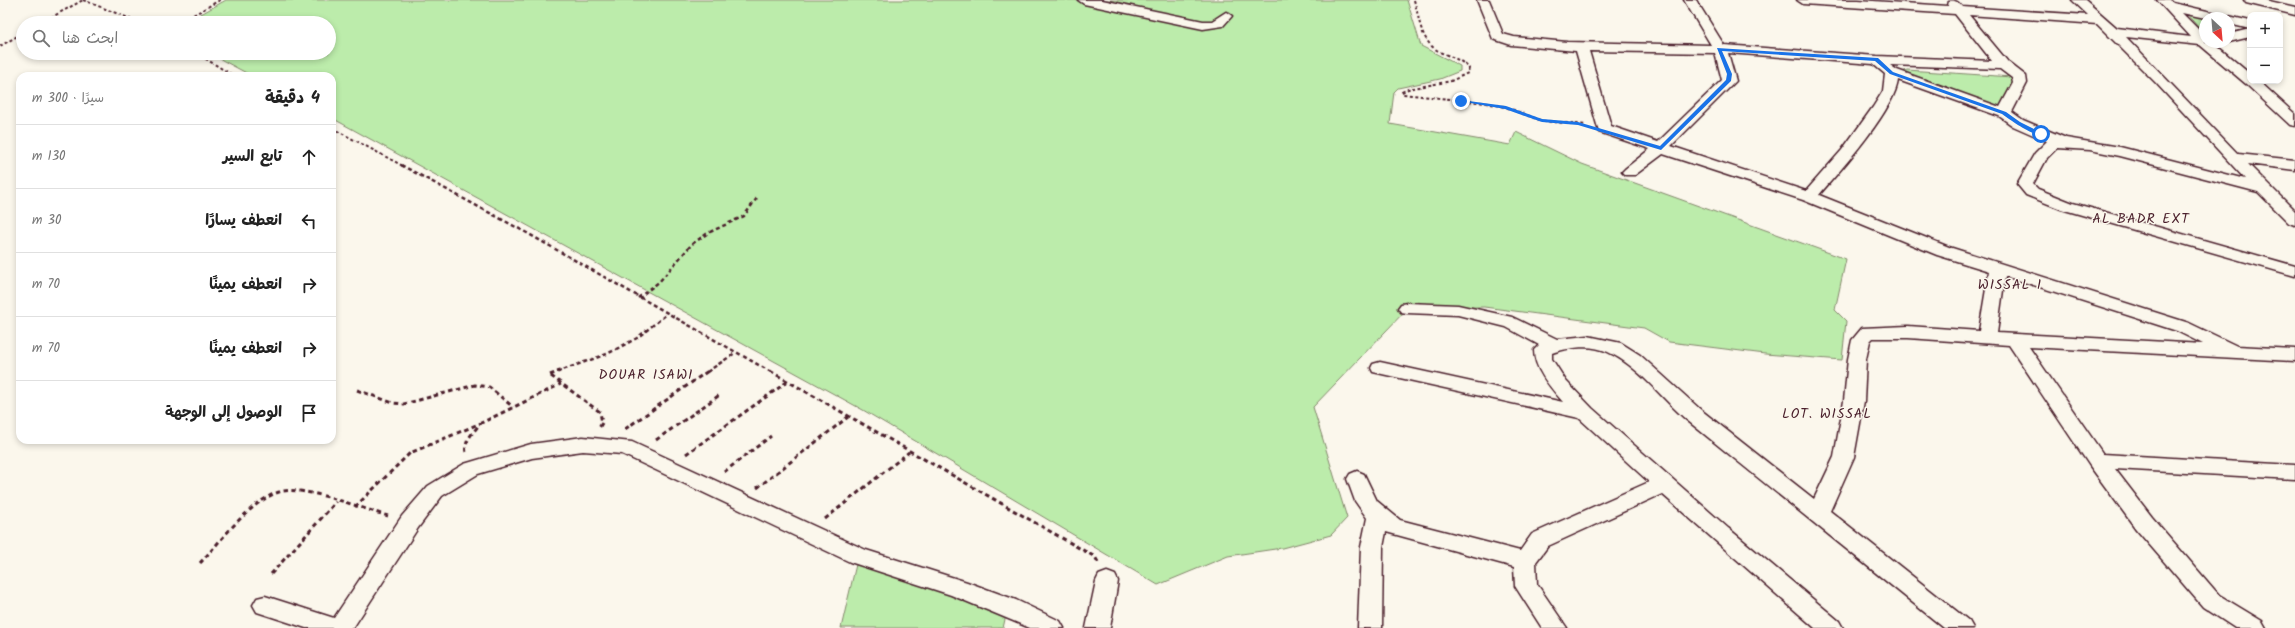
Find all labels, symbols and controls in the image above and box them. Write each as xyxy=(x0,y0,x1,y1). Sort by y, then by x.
north arrow xyxy=(2199,12,2235,48)
map controls xyxy=(2247,12,2283,84)
button: + xyxy=(2247,12,2283,48)
search box xyxy=(16,16,336,60)
icon: search xyxy=(30,27,52,49)
text: ابحث هنا xyxy=(62,27,118,51)
button: − xyxy=(2247,48,2283,84)
text: 4 دقيقة xyxy=(265,85,320,112)
text: سيرًا · 300 m xyxy=(32,88,104,109)
route end xyxy=(1452,92,1470,110)
route start xyxy=(2032,125,2050,143)
text: تابع السير xyxy=(223,145,282,169)
text: 130 m xyxy=(32,146,66,167)
icon: ahead xyxy=(298,146,320,168)
district label: AL BADR EXT xyxy=(2092,208,2190,230)
text: انعطف يسارًا xyxy=(205,209,282,233)
text: 30 m xyxy=(32,210,62,231)
icon: left xyxy=(298,210,320,232)
text: انعطف يمينًا xyxy=(209,273,282,297)
text: 70 m xyxy=(32,274,60,295)
icon: right xyxy=(298,274,320,296)
district label: WISSAL 1 xyxy=(1978,274,2042,296)
text: انعطف يمينًا xyxy=(209,337,282,361)
text: 70 m xyxy=(32,338,60,359)
icon: right xyxy=(298,338,320,360)
district label: DOUAR ISAWI xyxy=(599,364,693,386)
text: الوصول إلى الوجهة xyxy=(165,401,282,425)
icon: arrive xyxy=(298,402,320,424)
district label: LOT. WISSAL xyxy=(1782,403,1872,425)

